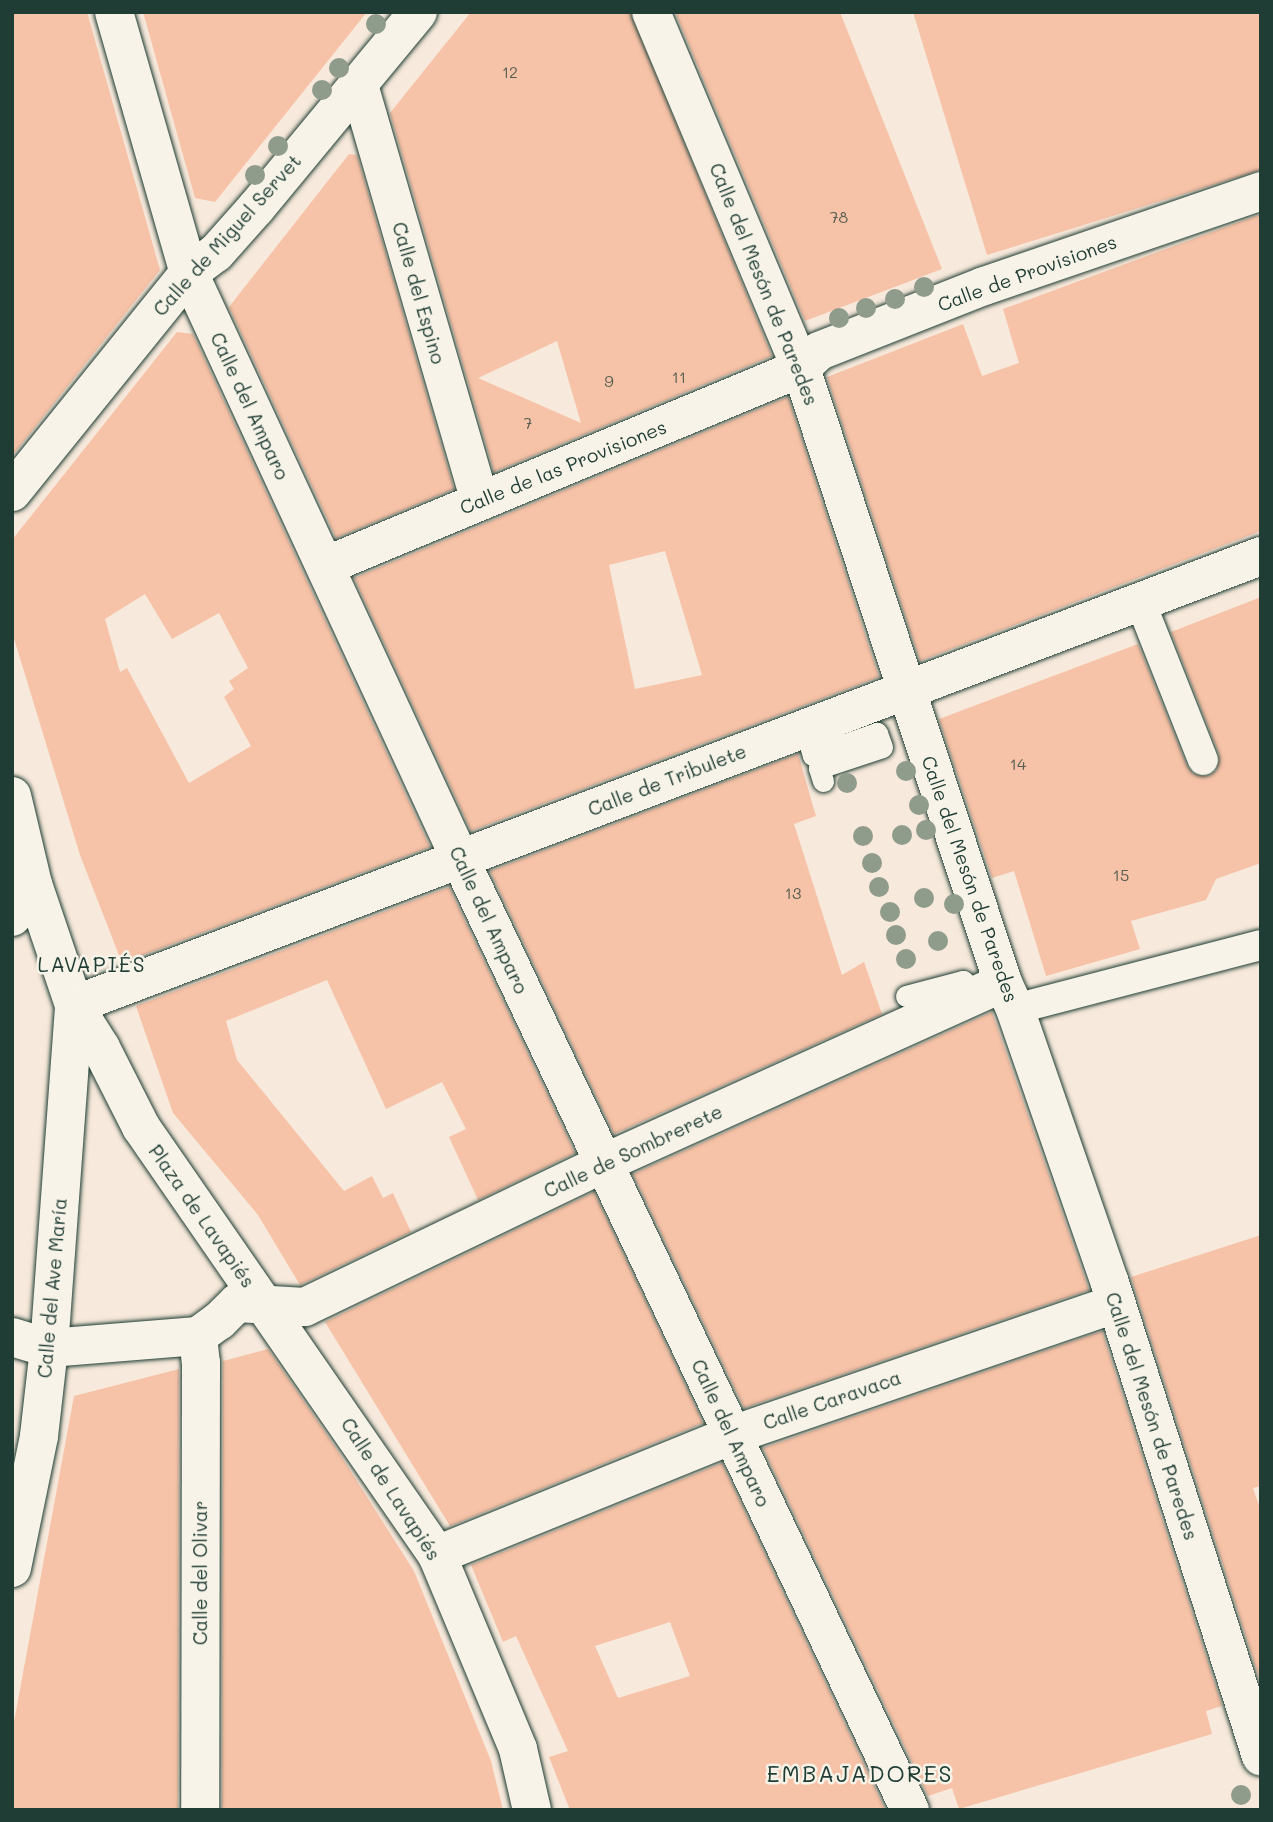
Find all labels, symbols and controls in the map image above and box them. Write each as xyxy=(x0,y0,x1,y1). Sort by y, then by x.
house number: 12 xyxy=(502,62,518,82)
street label: Calle de Miguel Servet xyxy=(148,149,306,321)
street label: Calle del Mesón de Paredes xyxy=(705,160,823,408)
house number: 78 xyxy=(830,207,848,227)
street label: Calle del Espino xyxy=(388,219,450,367)
street label: Calle de Provisiones xyxy=(934,230,1120,316)
street label: Calle del Amparo xyxy=(206,329,294,483)
house number: 11 xyxy=(672,367,686,387)
house number: 9 xyxy=(604,371,614,391)
house number: 7 xyxy=(524,413,532,433)
street label: Calle de las Provisiones xyxy=(456,415,670,519)
street label: Calle de Tribulete xyxy=(585,739,749,821)
street label: Calle del Mesón de Paredes xyxy=(917,753,1023,1005)
house number: 14 xyxy=(1010,754,1026,774)
street label: Calle del Amparo xyxy=(445,843,533,997)
house number: 15 xyxy=(1113,865,1129,885)
house number: 13 xyxy=(785,883,801,903)
district label: LAVAPIÉS xyxy=(38,951,146,977)
street label: Calle de Sombrerete xyxy=(540,1100,726,1202)
street label: Plaza de Lavapiés xyxy=(144,1140,260,1292)
street label: Calle del Ave María xyxy=(33,1197,71,1379)
street label: Calle del Mesón de Paredes xyxy=(1101,1289,1203,1543)
street label: Calle del Amparo xyxy=(687,1356,775,1510)
street label: Calle Caravaca xyxy=(760,1366,904,1434)
street label: Calle de Lavapiés xyxy=(336,1413,446,1565)
street label: Calle del Olivar xyxy=(189,1501,211,1645)
district label: EMBAJADORES xyxy=(768,1759,952,1787)

